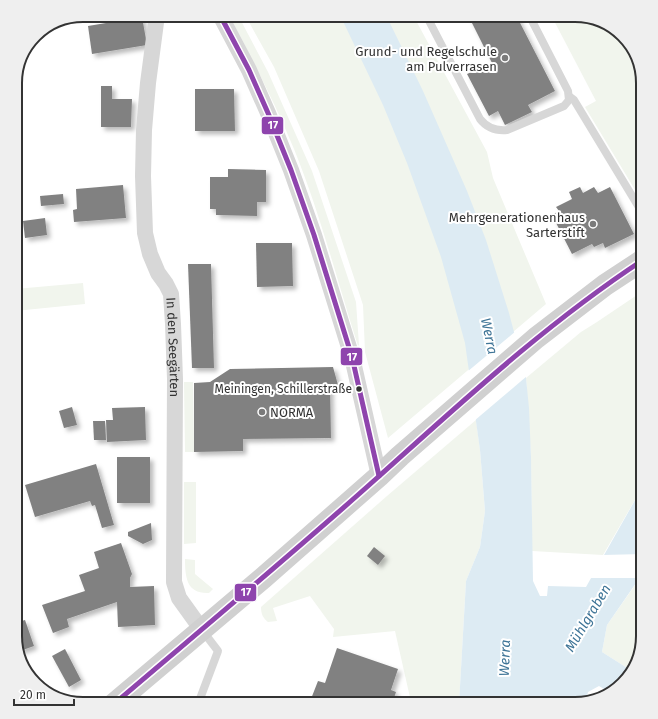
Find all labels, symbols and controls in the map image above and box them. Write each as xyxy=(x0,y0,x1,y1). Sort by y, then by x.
place label: Grund- und Regelschule am Pulverrasen xyxy=(355,44,497,74)
marker: Grund- und Regelschule am Pulverrasen xyxy=(500,53,510,63)
line badge: 17 xyxy=(261,116,284,135)
text: 17 xyxy=(268,119,278,132)
place label: Mehrgenerationenhaus Sarterstift xyxy=(449,210,585,240)
marker: Mehrgenerationenhaus Sarterstift xyxy=(588,219,598,229)
street label: In den Seegärten xyxy=(164,297,183,397)
water label: Werra xyxy=(477,316,501,356)
line badge: 17 xyxy=(340,347,363,366)
text: 17 xyxy=(347,351,357,364)
place label: Meiningen, Schillerstraße xyxy=(215,382,352,396)
marker: Meiningen, Schillerstraße xyxy=(354,384,364,394)
place label: NORMA xyxy=(270,405,314,420)
marker: NORMA xyxy=(257,407,267,417)
water label: Mühlgraben xyxy=(561,581,615,655)
line badge: 17 xyxy=(234,583,257,602)
text: 17 xyxy=(241,586,251,599)
water label: Werra xyxy=(496,639,514,677)
scale bar xyxy=(14,681,74,707)
text: 20 m xyxy=(20,688,46,702)

